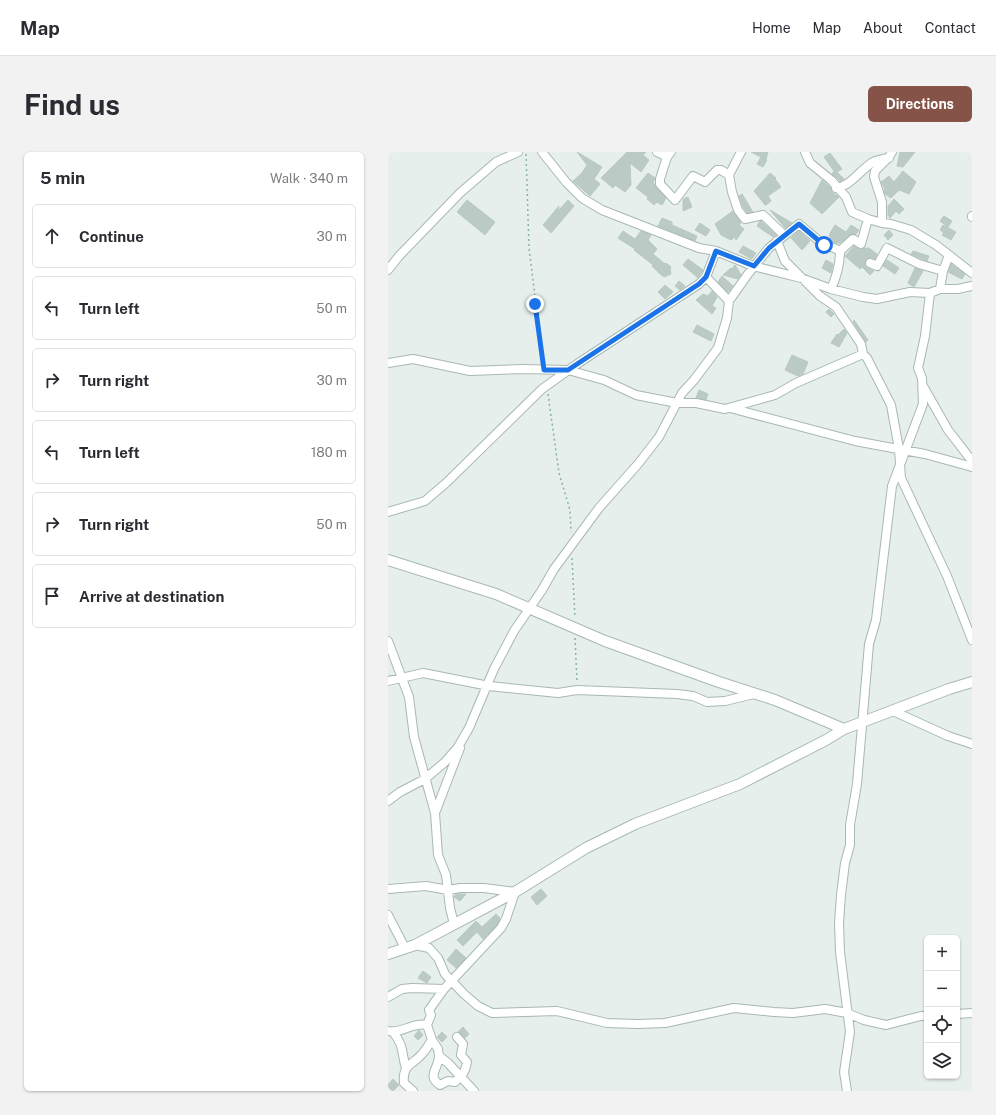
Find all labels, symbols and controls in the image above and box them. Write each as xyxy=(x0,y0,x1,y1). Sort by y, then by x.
text: Map xyxy=(20,17,60,39)
text: Home xyxy=(752,20,791,36)
text: Map xyxy=(813,20,841,36)
text: About xyxy=(863,20,903,36)
text: Contact xyxy=(925,20,976,36)
button: Directions xyxy=(868,86,972,122)
text: Find us xyxy=(24,88,120,121)
text: 5 min xyxy=(40,168,85,188)
text: Walk · 340 m xyxy=(270,171,348,186)
icon: ahead xyxy=(41,225,63,247)
text: Continue xyxy=(79,228,144,245)
text: 30 m xyxy=(317,229,347,244)
route start xyxy=(815,236,833,254)
route end xyxy=(526,295,544,313)
icon: left xyxy=(41,297,63,319)
text: Turn left xyxy=(79,300,140,317)
text: 50 m xyxy=(316,301,347,316)
icon: right xyxy=(41,369,63,391)
text: Turn right xyxy=(79,372,149,389)
text: 30 m xyxy=(317,373,347,388)
icon: left xyxy=(41,441,63,463)
text: Turn left xyxy=(79,444,140,461)
text: 180 m xyxy=(311,445,347,460)
icon: right xyxy=(41,513,63,535)
text: Turn right xyxy=(79,516,149,533)
text: 50 m xyxy=(316,517,347,532)
icon: arrive xyxy=(41,585,63,607)
text: Arrive at destination xyxy=(79,588,224,605)
map controls xyxy=(924,935,960,1079)
button: + xyxy=(924,935,960,971)
button: − xyxy=(924,971,960,1007)
button: locate xyxy=(924,1007,960,1043)
button: layers xyxy=(924,1043,960,1079)

